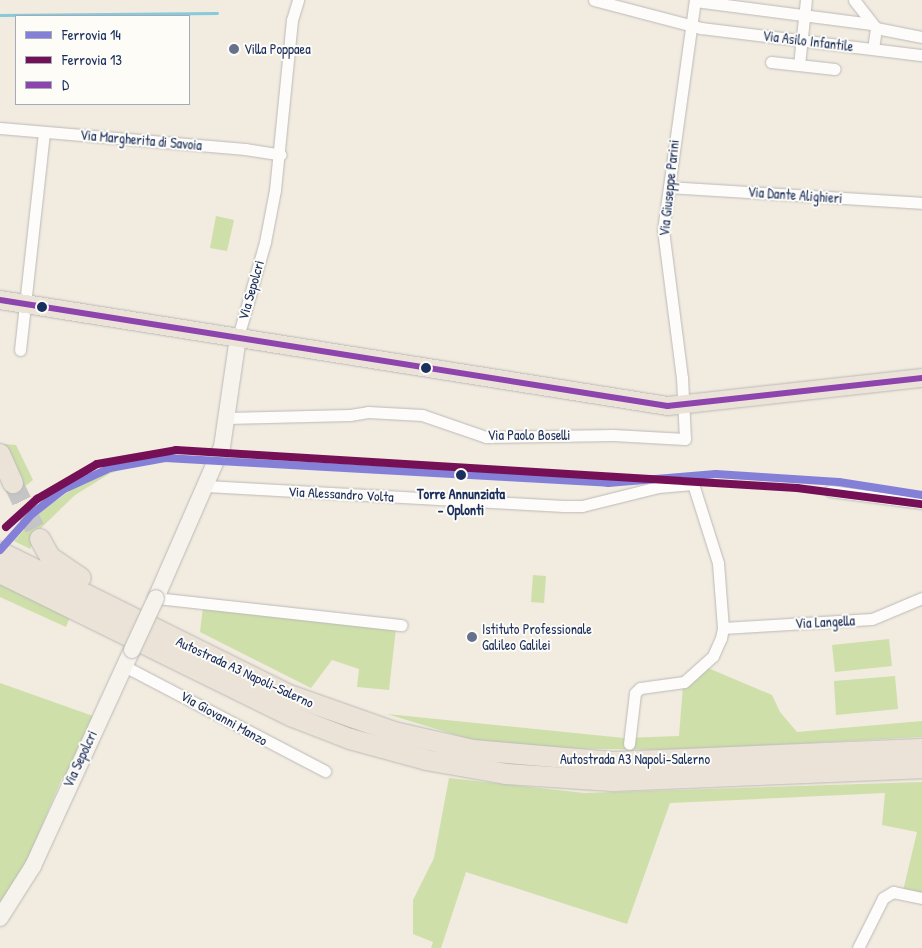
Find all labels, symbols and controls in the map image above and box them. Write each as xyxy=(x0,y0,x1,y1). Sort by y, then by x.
legend xyxy=(15,15,190,105)
text: Ferrovia 14 xyxy=(62,24,121,45)
street label: Via Asilo Infantile xyxy=(762,27,854,55)
place label: Villa Poppaea xyxy=(244,41,311,57)
marker: Villa Poppaea xyxy=(228,43,240,55)
text: Ferrovia 13 xyxy=(62,49,122,70)
text: D xyxy=(62,74,69,95)
street label: Via Margherita di Savoia xyxy=(79,126,203,154)
street label: Via Giuseppe Parini xyxy=(656,139,682,237)
street label: Via Dante Alighieri xyxy=(747,183,843,207)
street label: Via Sepolcri xyxy=(235,258,267,322)
unlabelled marker xyxy=(37,302,47,312)
unlabelled marker xyxy=(421,363,431,373)
street label: Via Paolo Boselli xyxy=(487,427,571,443)
marker: Torre Annunziata - Oplonti xyxy=(452,466,470,484)
street label: Via Alessandro Volta xyxy=(288,483,394,505)
place label: Torre Annunziata - Oplonti xyxy=(417,486,505,518)
street label: Via Langella xyxy=(795,612,855,632)
place label: Istituto Professionale Galileo Galilei xyxy=(482,621,592,654)
marker: Istituto Professionale Galileo Galilei xyxy=(466,631,478,643)
street label: Autostrada A3 Napoli-Salerno xyxy=(173,633,317,711)
street label: Via Giovanni Manzo xyxy=(177,687,271,749)
street label: Via Sepolcri xyxy=(59,728,101,790)
street label: Autostrada A3 Napoli-Salerno xyxy=(560,751,710,767)

